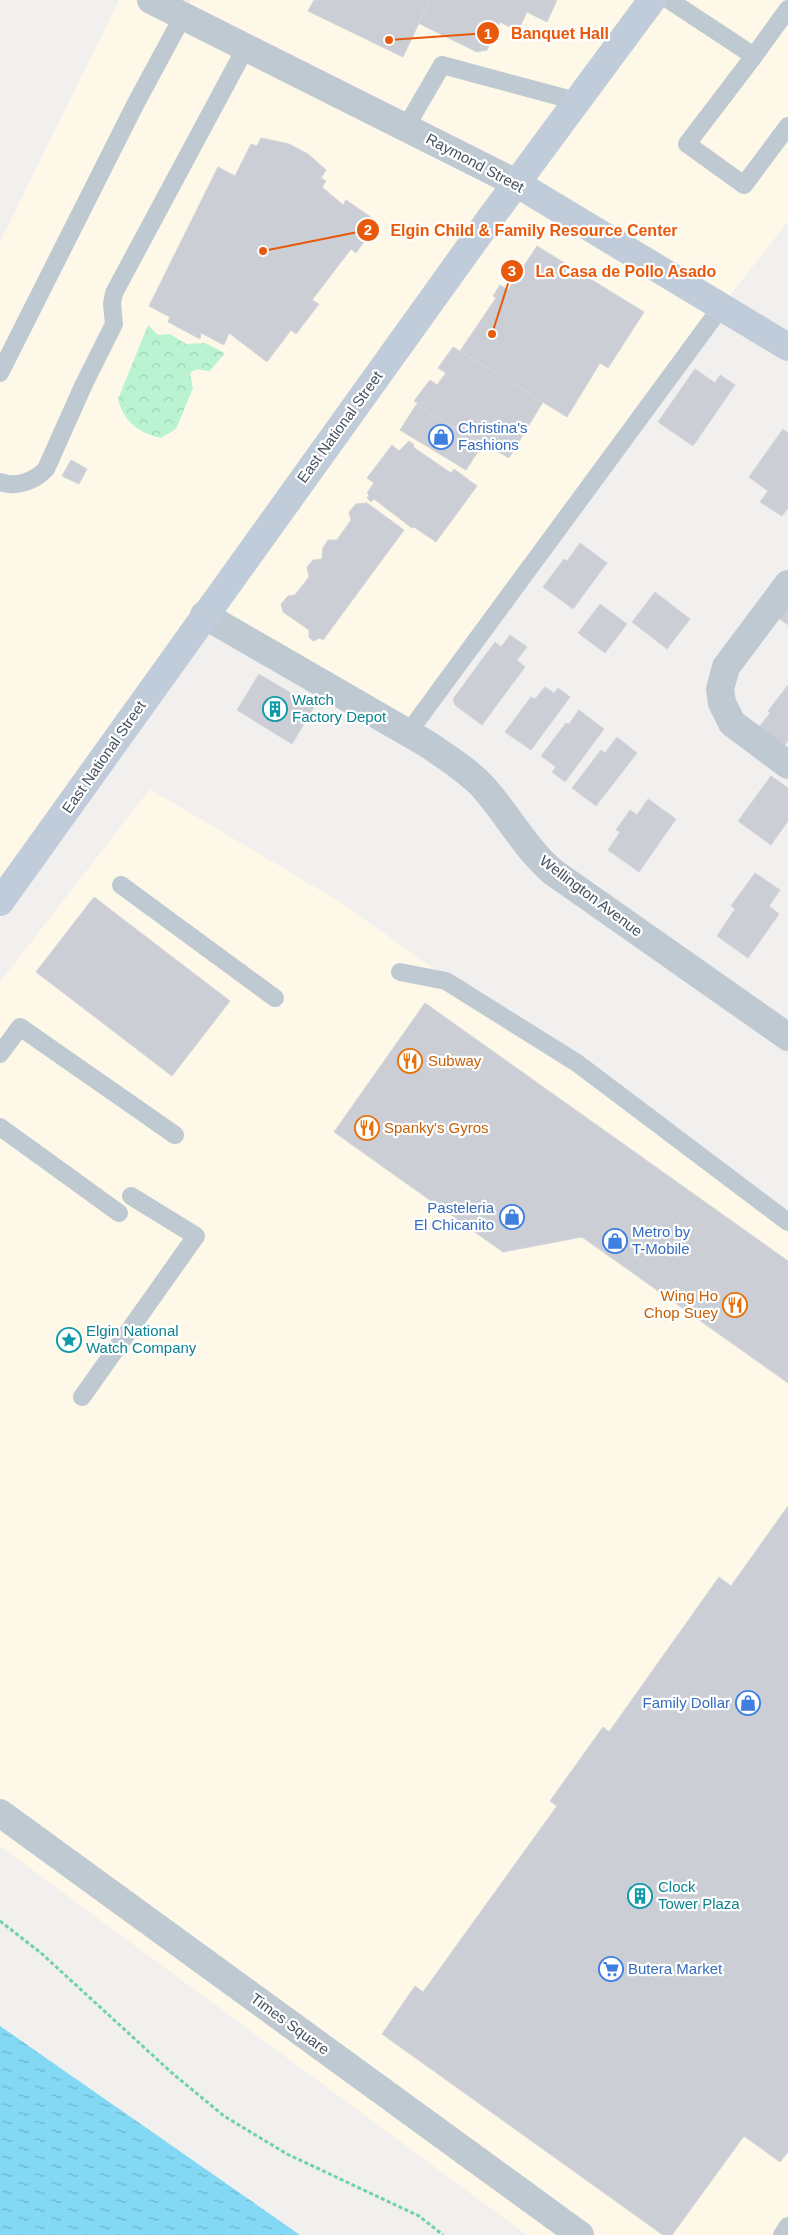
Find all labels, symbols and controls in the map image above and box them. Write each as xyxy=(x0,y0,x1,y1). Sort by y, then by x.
callout: Banquet Hall xyxy=(476,18,618,49)
text: 1 xyxy=(484,25,492,42)
text: Banquet Hall xyxy=(511,25,609,42)
street label: Raymond Street xyxy=(423,130,528,196)
callout: Elgin Child & Family Resource Center xyxy=(356,215,688,246)
text: 2 xyxy=(364,221,372,238)
text: Elgin Child & Family Resource Center xyxy=(390,222,678,239)
callout: La Casa de Pollo Asado xyxy=(500,256,726,287)
text: 3 xyxy=(508,262,516,279)
text: La Casa de Pollo Asado xyxy=(536,263,717,280)
street label: East National Street xyxy=(294,367,386,486)
place label: Christina's Fashions xyxy=(458,419,528,453)
shop icon: Christina's Fashions xyxy=(428,424,454,450)
place label: Watch Factory Depot xyxy=(292,691,387,725)
building icon: Watch Factory Depot xyxy=(262,696,288,722)
street label: East National Street xyxy=(58,697,149,816)
street label: Wellington Avenue xyxy=(537,852,646,940)
restaurant icon: Subway xyxy=(397,1048,423,1074)
place label: Subway xyxy=(428,1052,482,1069)
restaurant icon: Spanky's Gyros xyxy=(354,1115,380,1141)
place label: Spanky's Gyros xyxy=(384,1119,489,1136)
place label: Pasteleria El Chicanito xyxy=(414,1199,495,1233)
shop icon: Pasteleria El Chicanito xyxy=(499,1204,525,1230)
place label: Metro by T-Mobile xyxy=(632,1223,691,1257)
shop icon: Metro by T-Mobile xyxy=(602,1228,628,1254)
place label: Wing Ho Chop Suey xyxy=(644,1287,718,1321)
restaurant icon: Wing Ho Chop Suey xyxy=(722,1292,748,1318)
place label: Elgin National Watch Company xyxy=(86,1322,197,1356)
place icon: Elgin National Watch Company xyxy=(56,1327,82,1353)
shop icon: Family Dollar xyxy=(735,1690,761,1716)
place label: Family Dollar xyxy=(642,1694,730,1711)
place label: Clock Tower Plaza xyxy=(658,1878,740,1912)
building icon: Clock Tower Plaza xyxy=(627,1883,653,1909)
supermarket icon: Butera Market xyxy=(598,1956,624,1982)
place label: Butera Market xyxy=(628,1960,723,1977)
street label: Times Square xyxy=(248,1989,333,2058)

